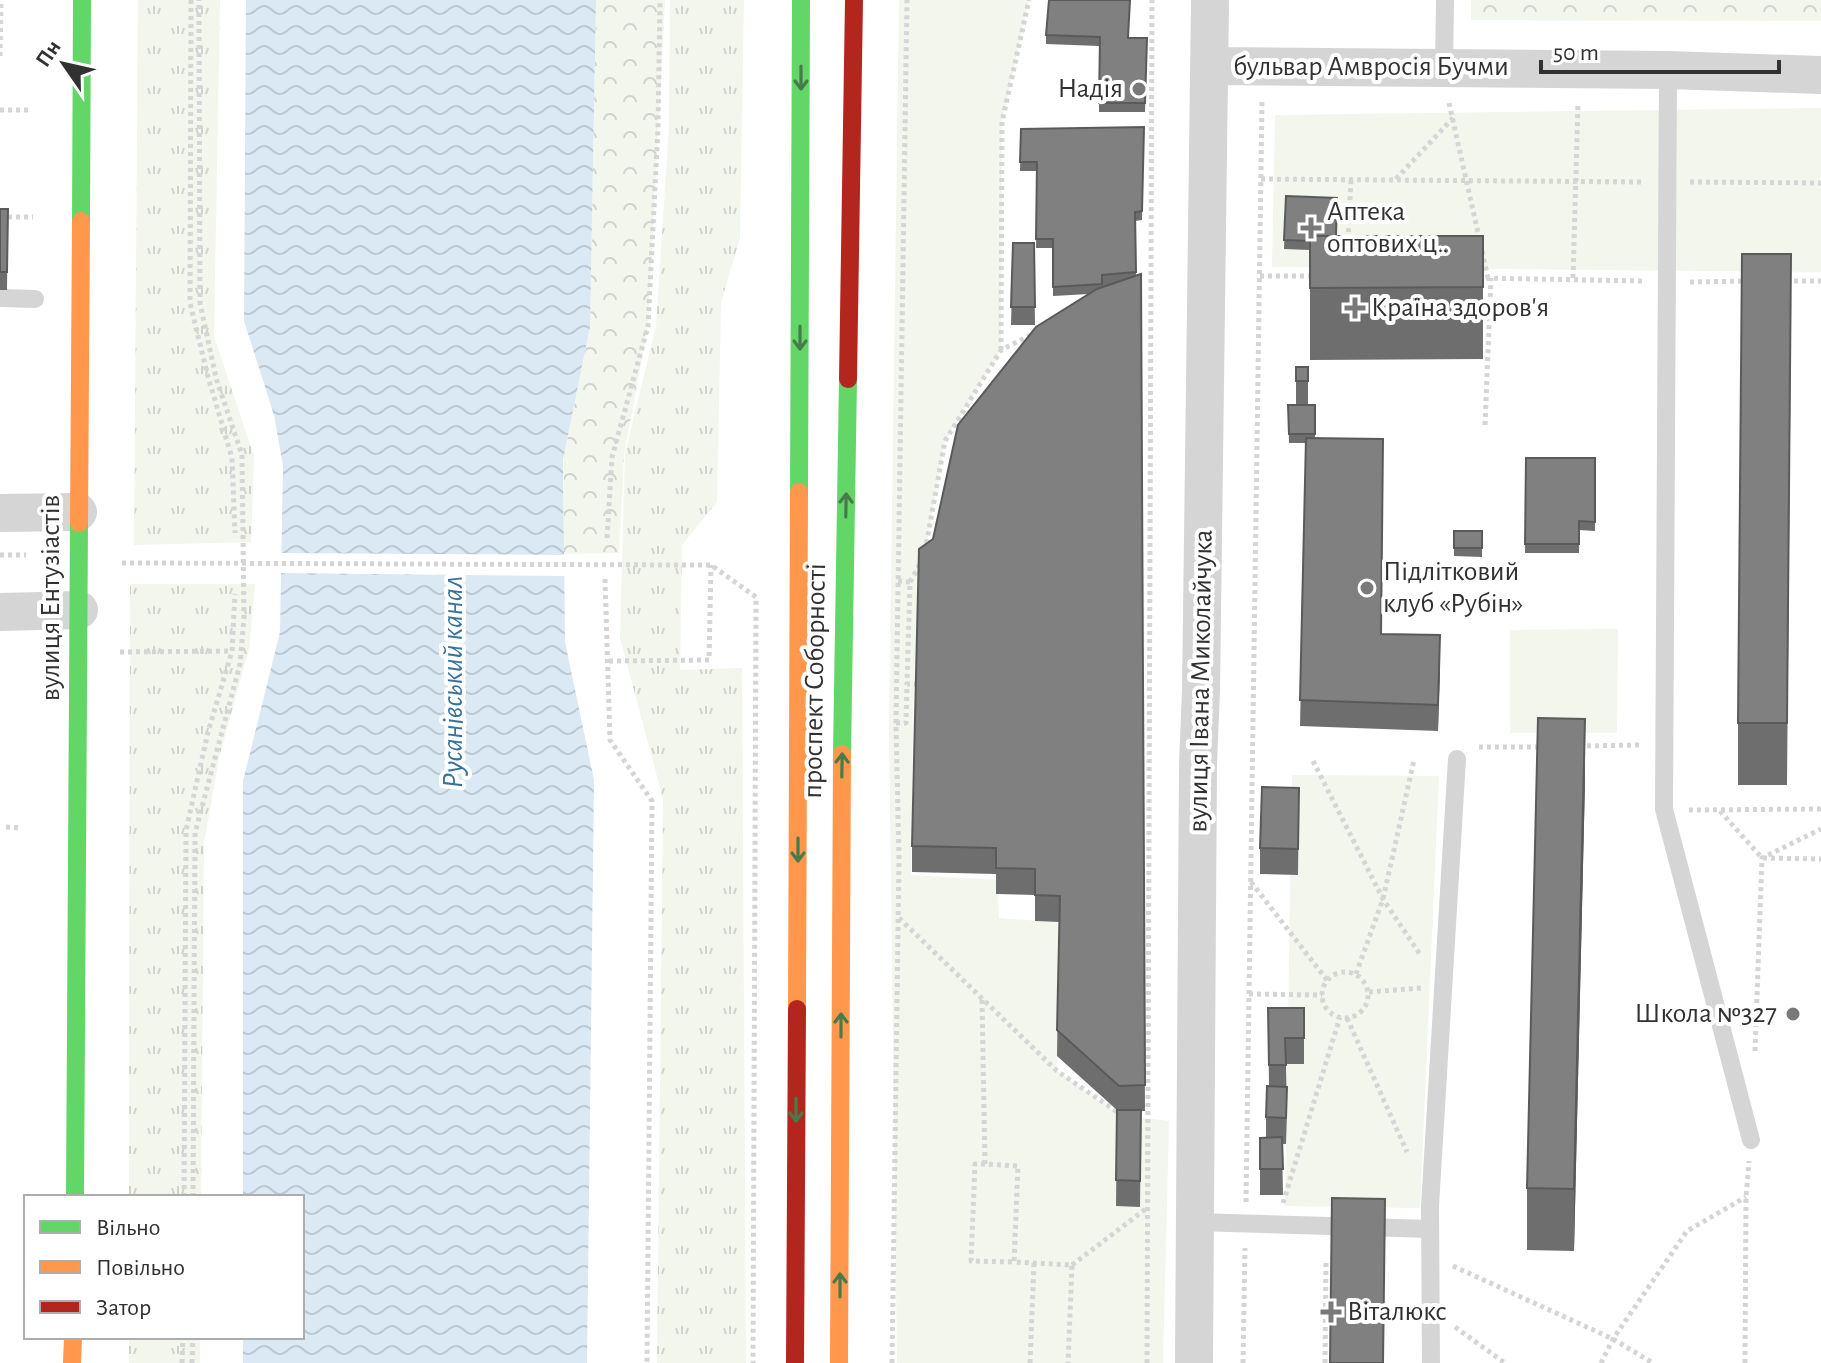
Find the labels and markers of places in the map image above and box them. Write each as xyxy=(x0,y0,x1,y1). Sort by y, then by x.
place label: Надія xyxy=(1057,75,1123,103)
marker: Надія xyxy=(1130,80,1148,98)
place label: Аптека оптових ц‥ xyxy=(1327,198,1449,258)
marker: Аптека оптових ц‥ xyxy=(1302,219,1320,237)
place label: Країна здоров'я xyxy=(1371,294,1549,322)
marker: Країна здоров'я xyxy=(1346,299,1364,317)
place label: Підлітковий клуб «Рубін» xyxy=(1383,558,1523,618)
marker: Підлітковий клуб «Рубін» xyxy=(1358,579,1376,597)
place label: Школа №327 xyxy=(1635,1000,1777,1028)
marker: Школа №327 xyxy=(1784,1005,1802,1023)
place label: Віталюкс xyxy=(1347,1298,1447,1326)
marker: Віталюкс xyxy=(1322,1303,1340,1321)

